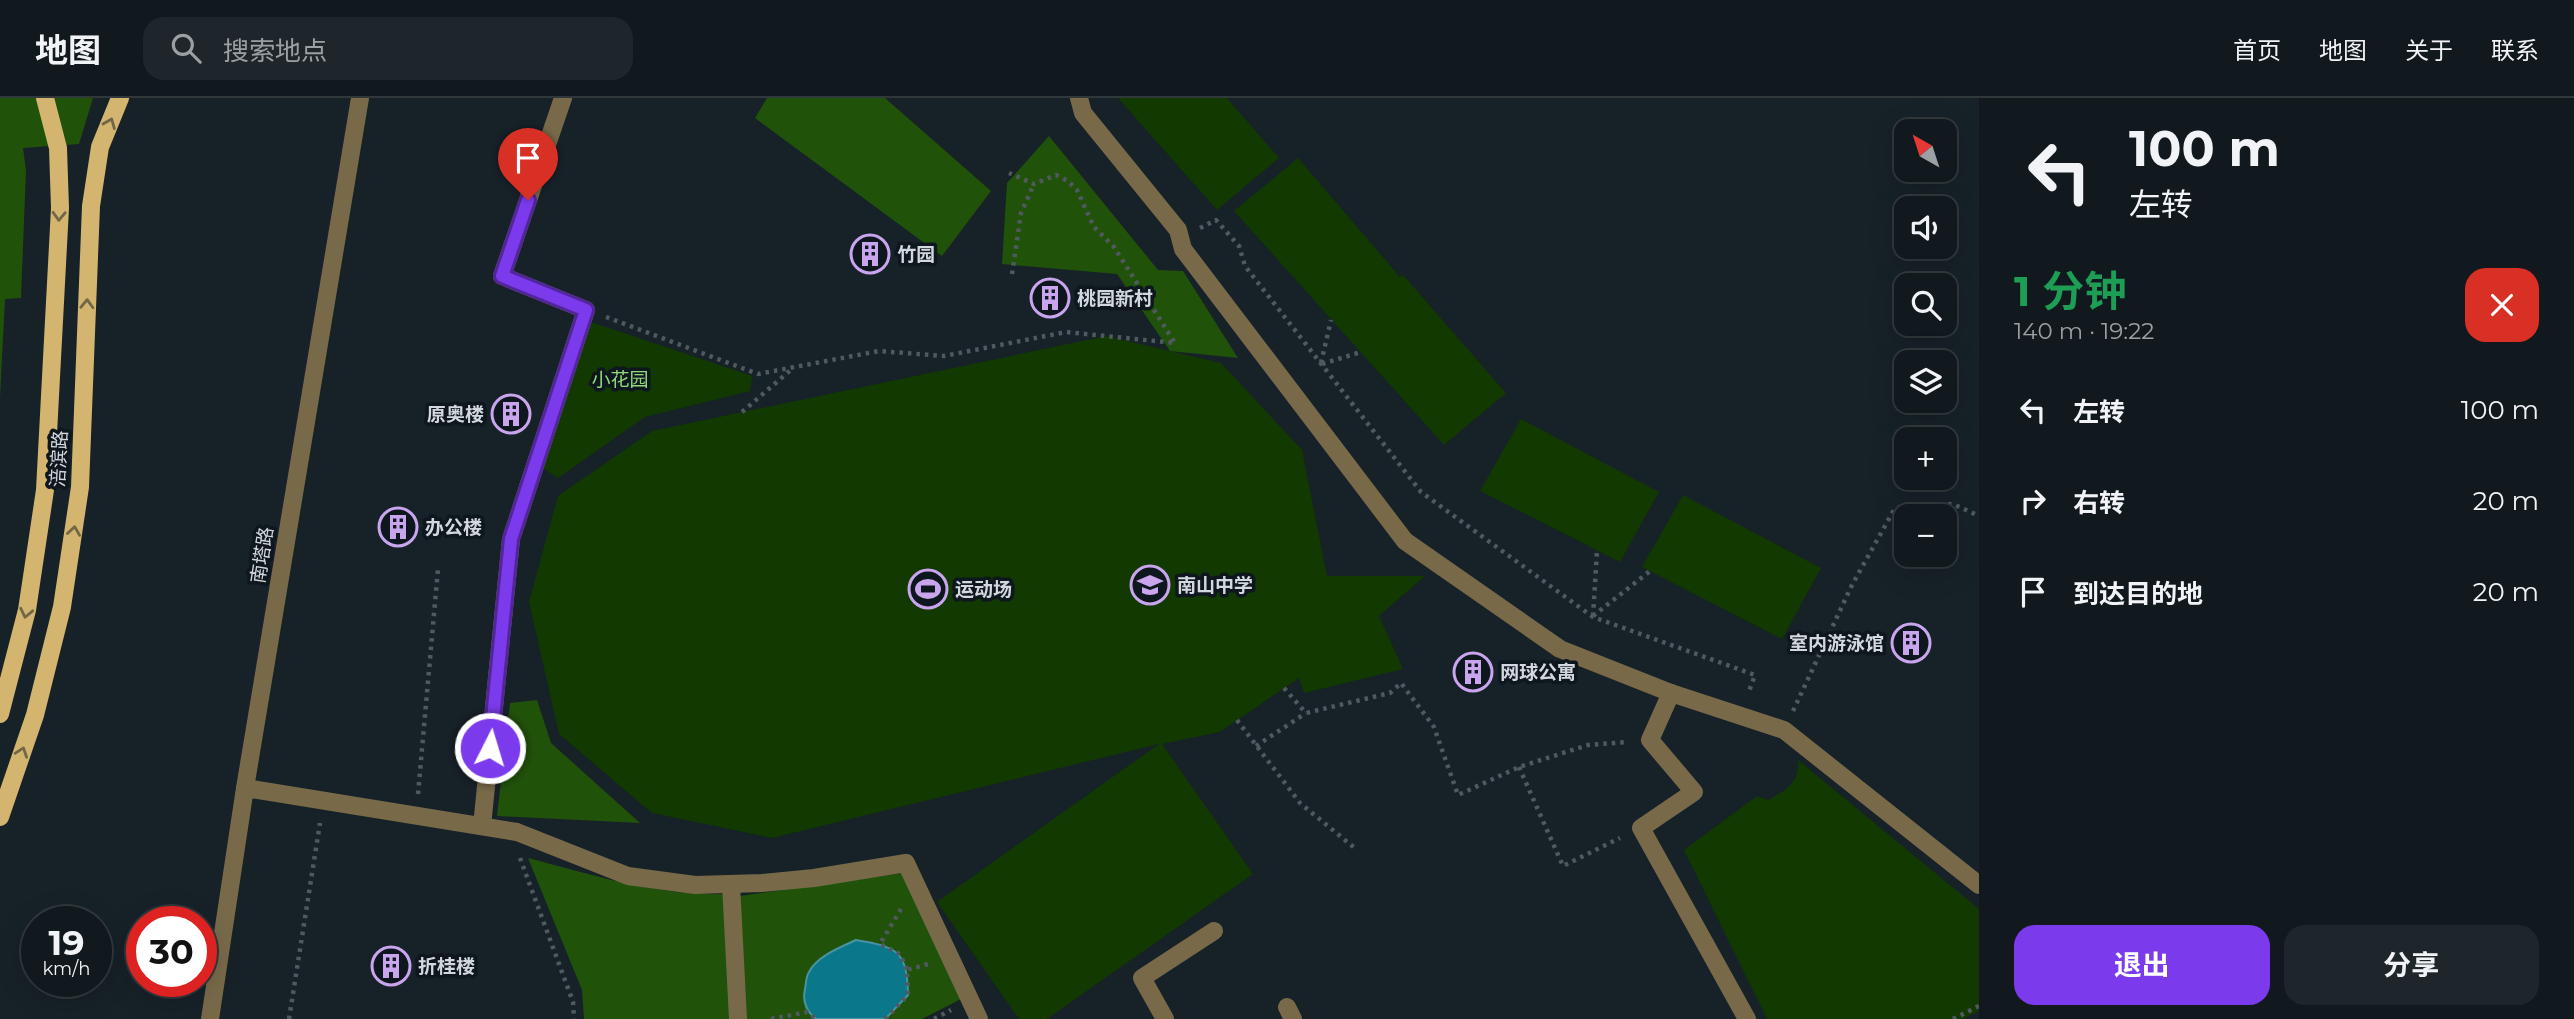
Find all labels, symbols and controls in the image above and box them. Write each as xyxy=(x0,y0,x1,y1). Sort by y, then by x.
search box xyxy=(143,17,633,80)
icon: search xyxy=(167,29,205,67)
text: 地图 xyxy=(35,30,101,70)
text: 搜索地点 xyxy=(223,35,327,67)
text: 首页 xyxy=(2233,36,2281,65)
text: 地图 xyxy=(2319,36,2367,65)
text: 关于 xyxy=(2405,36,2453,65)
text: 联系 xyxy=(2491,36,2539,65)
one-way arrow xyxy=(102,117,116,129)
north arrow xyxy=(1894,119,1956,182)
map controls xyxy=(1894,119,1957,567)
text: 100 m xyxy=(2129,119,2280,178)
icon: left xyxy=(2014,126,2105,217)
pin xyxy=(498,128,558,200)
icon: arrive xyxy=(509,139,547,177)
text: 左转 xyxy=(2129,185,2193,224)
button: sound xyxy=(1894,196,1957,259)
one-way arrow xyxy=(52,211,67,222)
building icon: 竹园 xyxy=(849,233,891,275)
place label: 竹园 xyxy=(897,243,935,266)
text: 1 分钟 xyxy=(2014,265,2126,317)
button: close xyxy=(2465,268,2539,342)
button: search xyxy=(1894,273,1957,336)
building icon: 桃园新村 xyxy=(1029,277,1071,319)
place label: 桃园新村 xyxy=(1077,287,1153,310)
one-way arrow xyxy=(79,298,94,309)
text: 140 m · 19:22 xyxy=(2014,317,2154,345)
button: layers xyxy=(1894,350,1957,413)
park label: 小花园 xyxy=(591,368,649,391)
icon: left xyxy=(2014,391,2052,429)
building icon: 原奥楼 xyxy=(490,393,532,435)
text: 100 m xyxy=(2461,394,2539,426)
text: 左转 xyxy=(2073,396,2125,428)
place label: 原奥楼 xyxy=(427,403,484,426)
button: + xyxy=(1894,427,1957,490)
street label: 涪滨路 xyxy=(46,430,72,488)
icon: right xyxy=(2014,482,2052,520)
text: 20 m xyxy=(2473,485,2539,517)
text: 右转 xyxy=(2073,487,2125,519)
button: − xyxy=(1894,504,1957,567)
building icon: 办公楼 xyxy=(377,506,419,548)
place label: 办公楼 xyxy=(425,516,482,539)
one-way arrow xyxy=(66,525,81,537)
street label: 南塔路 xyxy=(246,525,278,585)
school or university icon: 南山中学 xyxy=(1129,564,1171,606)
sports icon: 运动场 xyxy=(907,568,949,610)
icon: arrive xyxy=(2014,573,2052,611)
place label: 南山中学 xyxy=(1177,574,1253,597)
text: 20 m xyxy=(2473,576,2539,608)
place label: 运动场 xyxy=(955,578,1012,601)
text: 到达目的地 xyxy=(2073,578,2203,610)
one-way arrow xyxy=(20,607,34,619)
building icon: 室内游泳馆 xyxy=(1890,622,1932,664)
place label: 室内游泳馆 xyxy=(1789,632,1884,655)
building icon: 网球公寓 xyxy=(1452,651,1494,693)
place label: 网球公寓 xyxy=(1500,661,1576,684)
position arrow xyxy=(453,711,527,785)
one-way arrow xyxy=(14,746,28,759)
speed limit sign: 30 xyxy=(126,906,217,997)
text: 19 xyxy=(48,921,85,964)
button: 退出 xyxy=(2014,925,2270,1005)
button: 分享 xyxy=(2284,925,2539,1005)
building icon: 折桂楼 xyxy=(370,945,412,987)
place label: 折桂楼 xyxy=(418,955,475,978)
text: km/h xyxy=(42,958,91,980)

